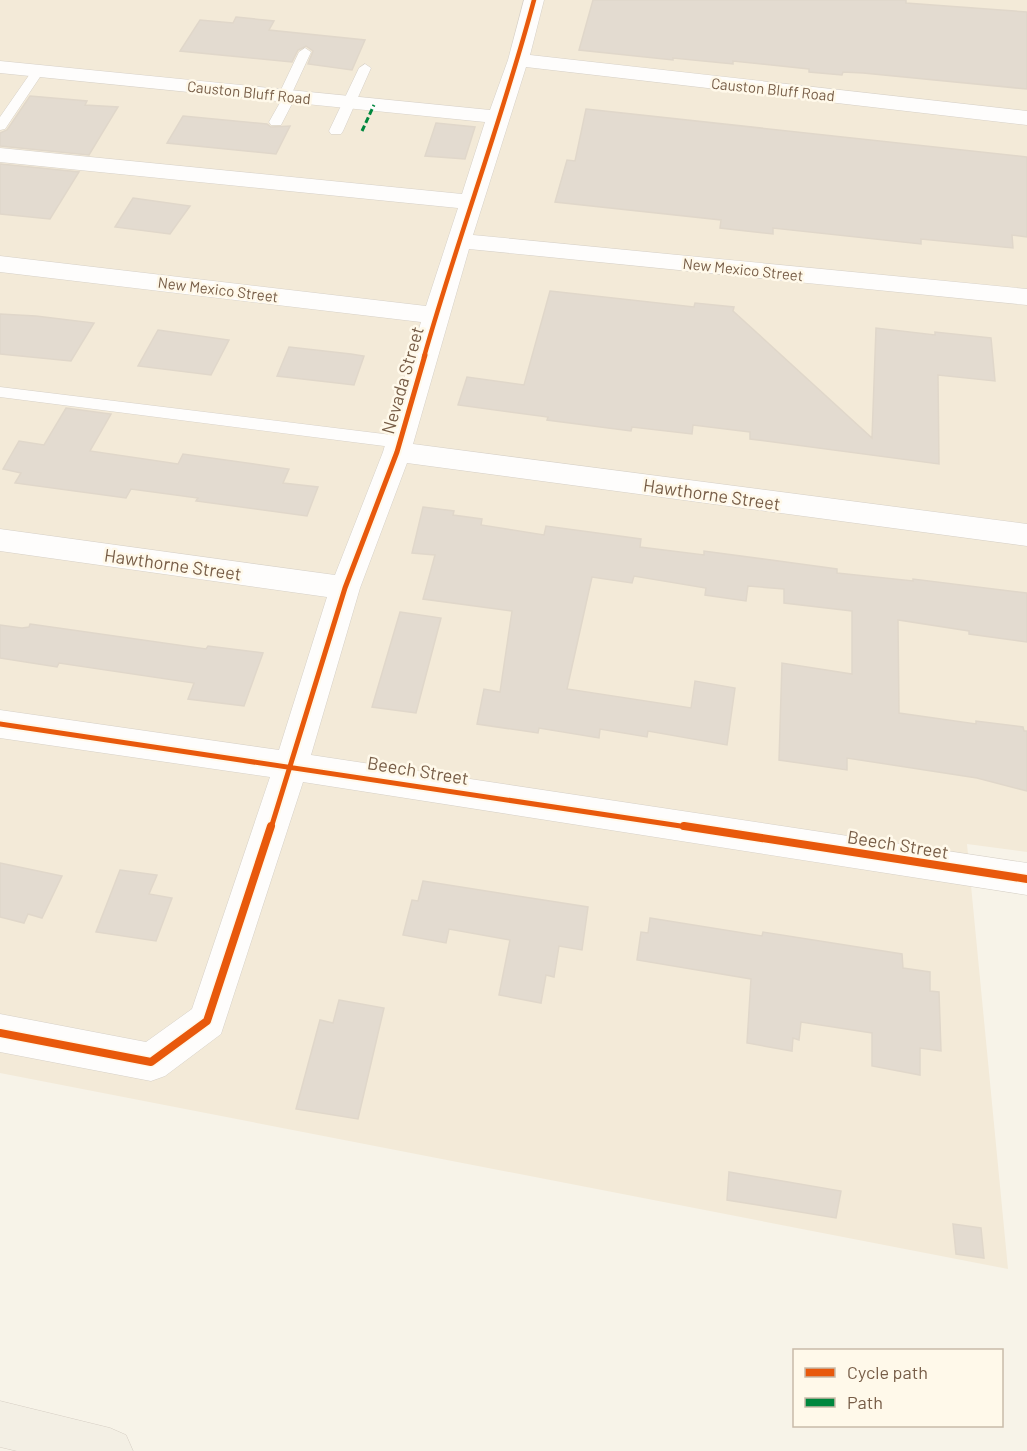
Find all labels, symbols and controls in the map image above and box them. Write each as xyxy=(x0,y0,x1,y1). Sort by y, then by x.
street label: Causton Bluff Road xyxy=(710,74,836,104)
street label: Causton Bluff Road xyxy=(186,77,312,107)
street label: New Mexico Street xyxy=(682,254,804,284)
street label: New Mexico Street xyxy=(157,273,279,305)
street label: Nevada Street xyxy=(376,324,428,436)
street label: Hawthorne Street xyxy=(642,473,782,515)
street label: Hawthorne Street xyxy=(103,543,243,585)
street label: Beech Street xyxy=(366,751,470,789)
street label: Beech Street xyxy=(846,825,950,863)
legend xyxy=(793,1349,1003,1427)
text: Cycle path xyxy=(847,1361,928,1383)
text: Path xyxy=(847,1391,883,1413)

